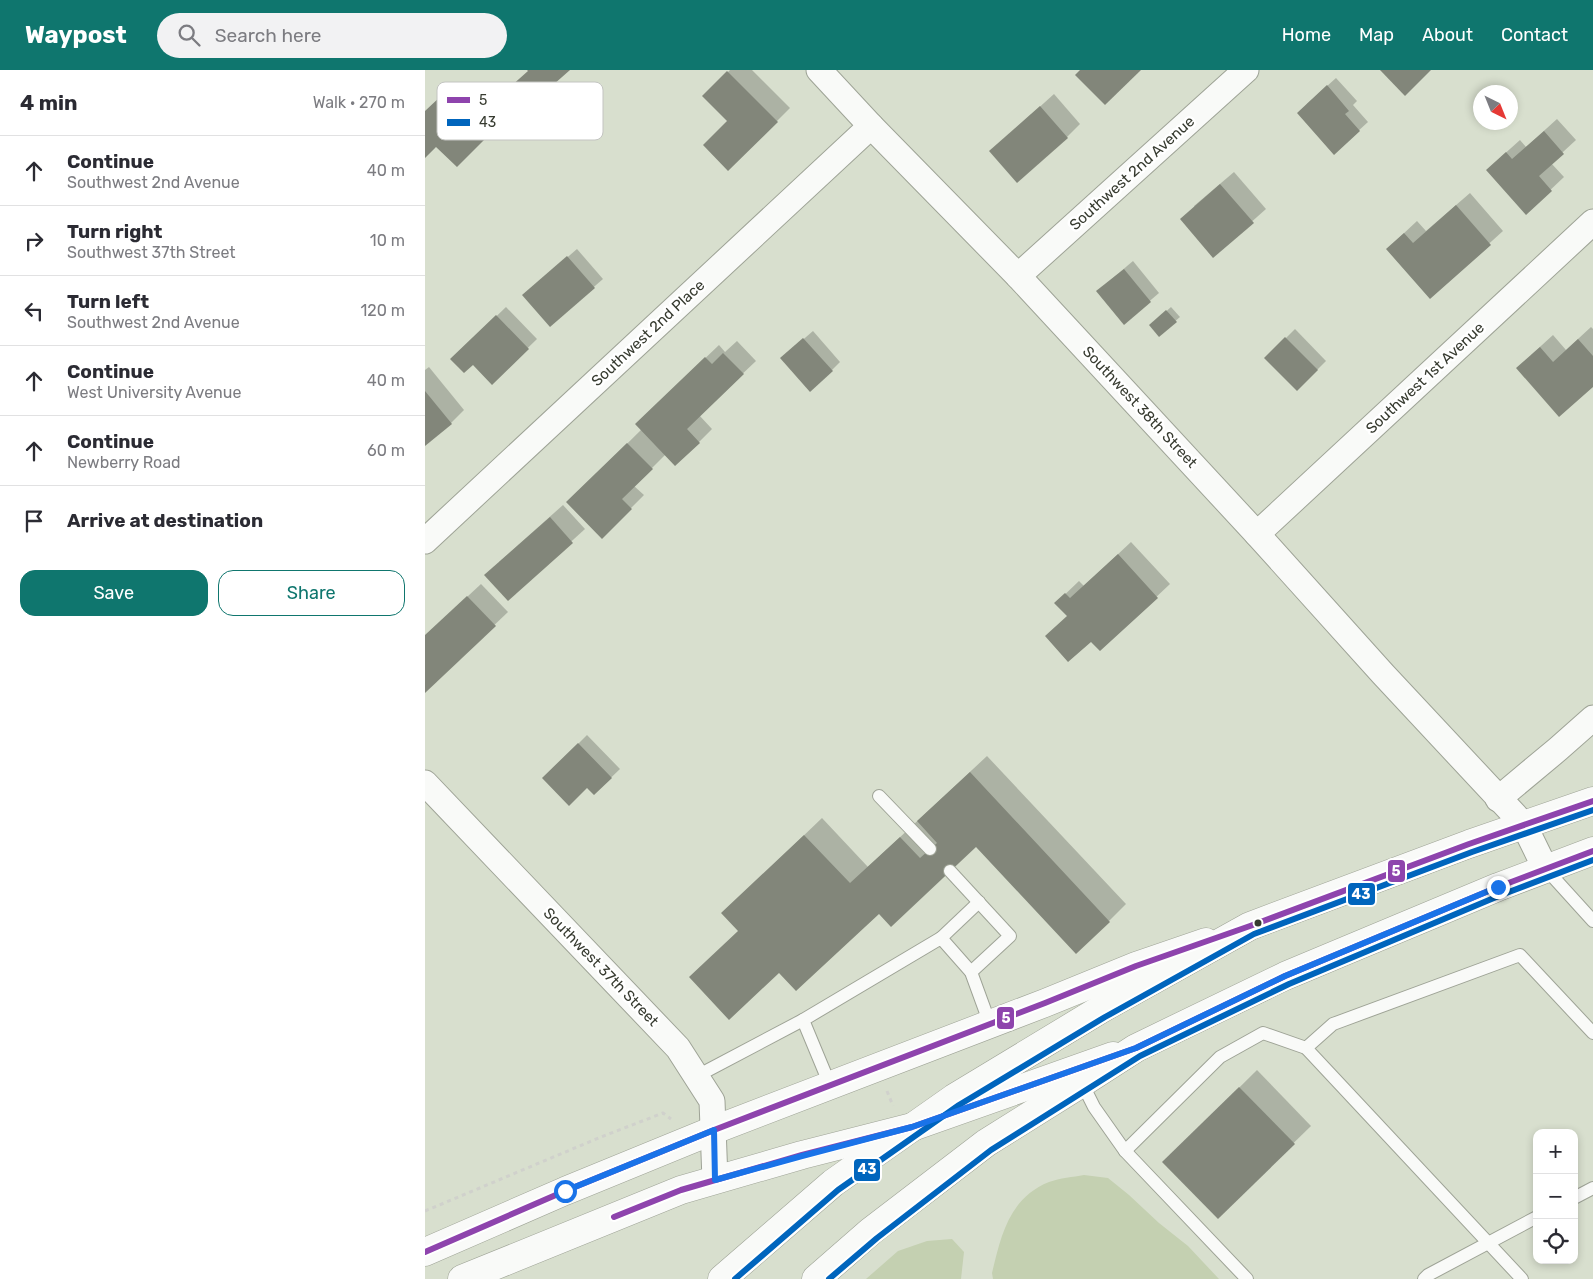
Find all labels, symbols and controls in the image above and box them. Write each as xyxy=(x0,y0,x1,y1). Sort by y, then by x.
search box xyxy=(157,13,507,58)
text: Waypost xyxy=(25,21,127,49)
icon: search xyxy=(175,21,203,49)
text: Search here xyxy=(215,24,321,47)
text: Home xyxy=(1282,24,1331,46)
text: Map xyxy=(1359,24,1394,46)
text: About xyxy=(1422,24,1473,46)
text: Contact xyxy=(1501,24,1568,46)
legend xyxy=(437,82,603,140)
north arrow xyxy=(1473,85,1518,130)
text: 4 min xyxy=(20,90,78,115)
text: 5 xyxy=(479,92,487,109)
text: Walk · 270 m xyxy=(313,93,405,112)
street label: Southwest 2nd Avenue xyxy=(1066,112,1198,234)
text: 43 xyxy=(479,114,496,131)
text: Continue xyxy=(67,150,154,173)
icon: ahead xyxy=(20,157,48,185)
text: 40 m xyxy=(367,161,405,180)
text: Southwest 2nd Avenue xyxy=(67,173,240,192)
text: Turn right xyxy=(67,220,162,243)
icon: right xyxy=(20,227,48,255)
text: 10 m xyxy=(370,231,405,250)
text: Southwest 37th Street xyxy=(67,243,236,262)
street label: Southwest 2nd Place xyxy=(588,276,708,390)
text: Turn left xyxy=(67,290,149,313)
icon: left xyxy=(20,297,48,325)
text: 120 m xyxy=(360,301,405,320)
text: Southwest 2nd Avenue xyxy=(67,313,240,332)
street label: Southwest 1st Avenue xyxy=(1362,319,1488,437)
street label: Southwest 38th Street xyxy=(1079,342,1201,472)
text: Continue xyxy=(67,360,154,383)
icon: ahead xyxy=(20,367,48,395)
text: 40 m xyxy=(367,371,405,390)
text: West University Avenue xyxy=(67,383,241,402)
text: Continue xyxy=(67,430,154,453)
icon: ahead xyxy=(20,437,48,465)
text: 60 m xyxy=(367,441,405,460)
text: Newberry Road xyxy=(67,453,181,472)
icon: arrive xyxy=(20,507,48,535)
text: Arrive at destination xyxy=(67,509,263,532)
button: Save xyxy=(20,570,208,616)
button: Share xyxy=(218,570,405,616)
line badge: 5 xyxy=(1387,859,1406,883)
text: 5 xyxy=(1391,863,1401,880)
route end xyxy=(1487,876,1510,899)
line badge: 43 xyxy=(1347,882,1376,906)
text: 43 xyxy=(1352,886,1370,903)
street label: Southwest 37th Street xyxy=(540,904,662,1030)
unlabelled marker xyxy=(1253,918,1263,928)
line badge: 5 xyxy=(996,1006,1015,1030)
text: 5 xyxy=(1001,1010,1011,1027)
map controls xyxy=(1533,1129,1578,1264)
button: + xyxy=(1533,1129,1578,1174)
line badge: 43 xyxy=(853,1158,881,1182)
text: 43 xyxy=(858,1161,876,1178)
button: − xyxy=(1533,1174,1578,1219)
route start xyxy=(554,1180,577,1203)
button: locate xyxy=(1533,1219,1578,1264)

